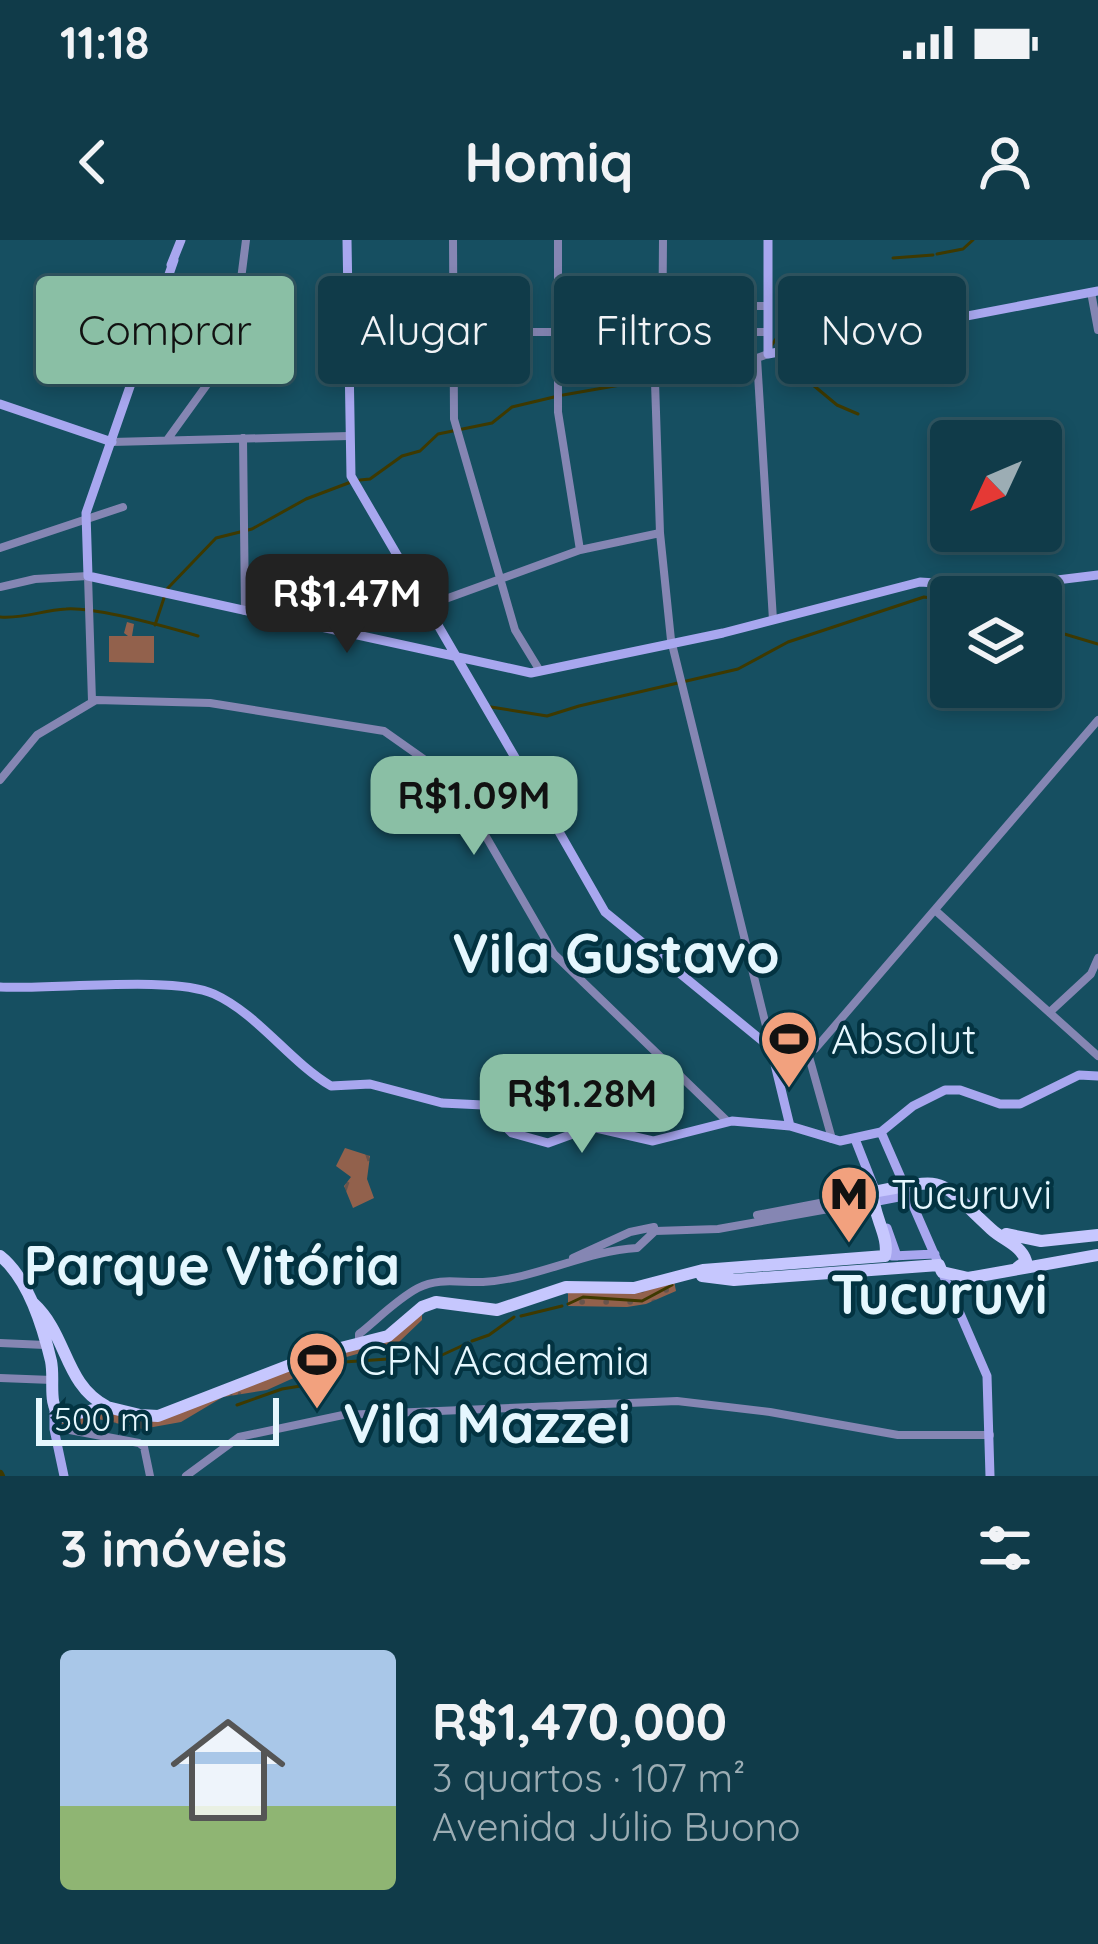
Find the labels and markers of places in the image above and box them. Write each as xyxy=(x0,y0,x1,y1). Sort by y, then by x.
pin: R$1.47M xyxy=(236,554,458,656)
pin: R$1.09M xyxy=(363,756,585,858)
sports icon: Absolut xyxy=(758,1008,820,1090)
place label: Absolut xyxy=(831,1012,976,1065)
pin: R$1.28M xyxy=(471,1054,693,1156)
metro station icon: Tucuruvi xyxy=(818,1163,880,1245)
place label: Tucuruvi xyxy=(891,1167,1052,1220)
sports icon: CPN Academia xyxy=(286,1329,348,1411)
place label: CPN Academia xyxy=(359,1333,650,1386)

